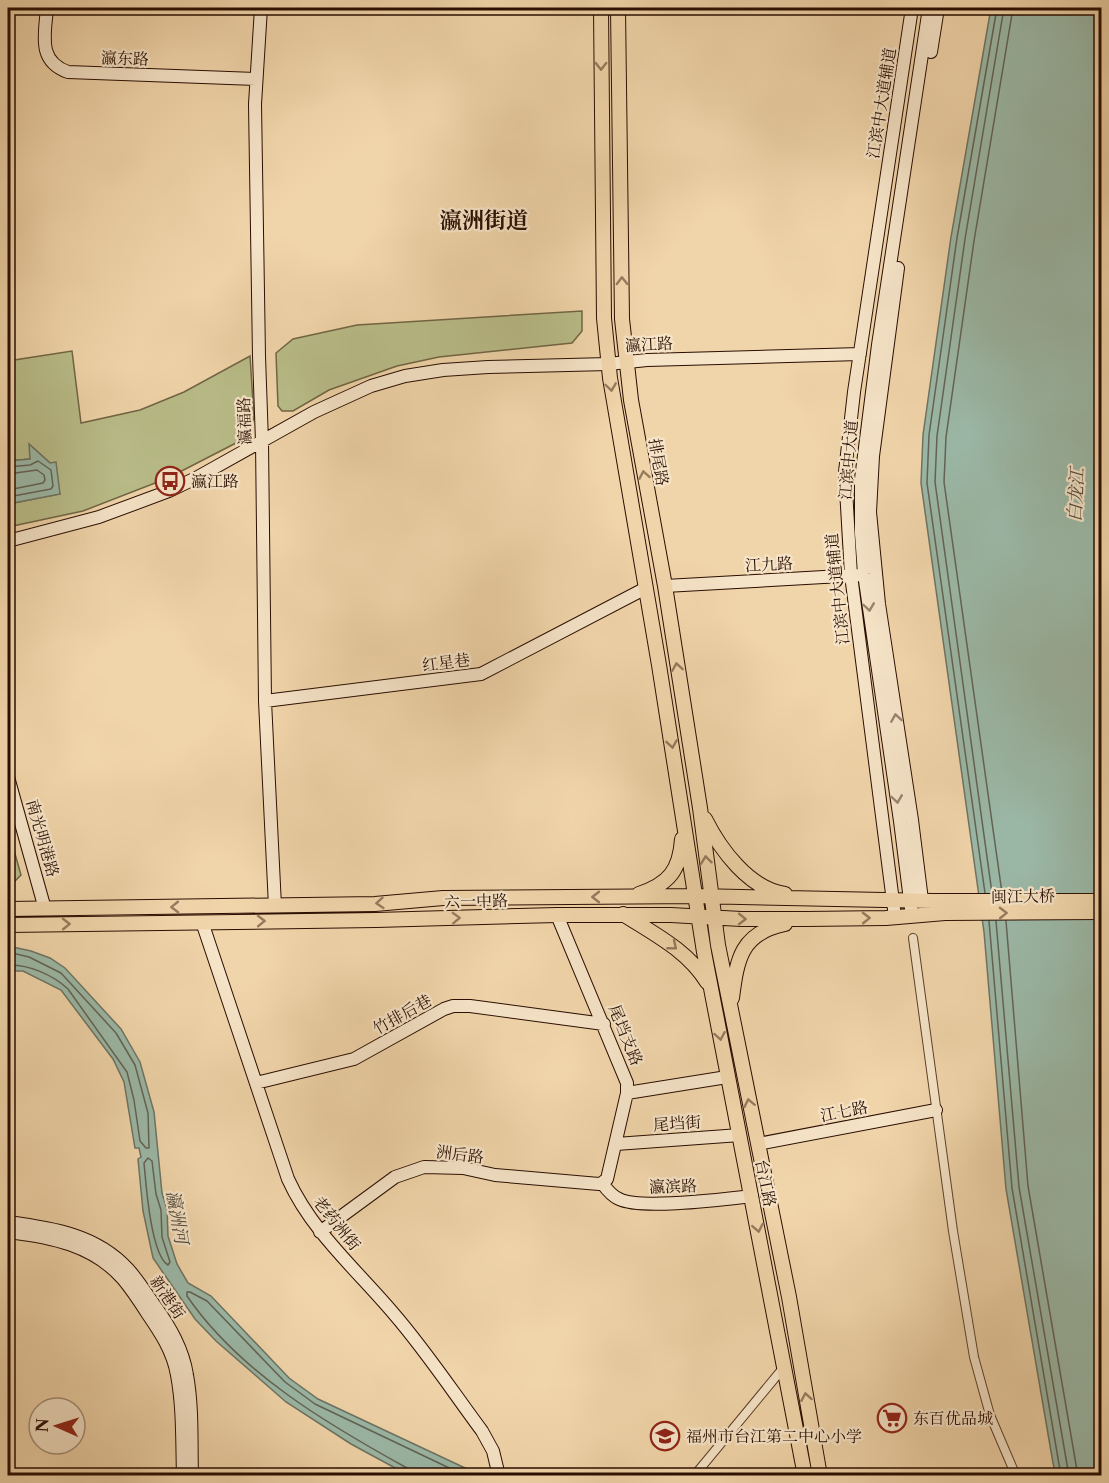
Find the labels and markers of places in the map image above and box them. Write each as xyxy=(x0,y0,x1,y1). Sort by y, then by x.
bus stop icon: 瀛江路 xyxy=(154,465,186,497)
place label: 瀛江路 xyxy=(191,471,239,491)
supermarket icon: 东百优品城 xyxy=(876,1402,908,1434)
place label: 东百优品城 xyxy=(913,1408,993,1428)
school or university icon: 福州市台江第二中心小学 xyxy=(649,1420,681,1452)
place label: 福州市台江第二中心小学 xyxy=(686,1426,862,1446)

